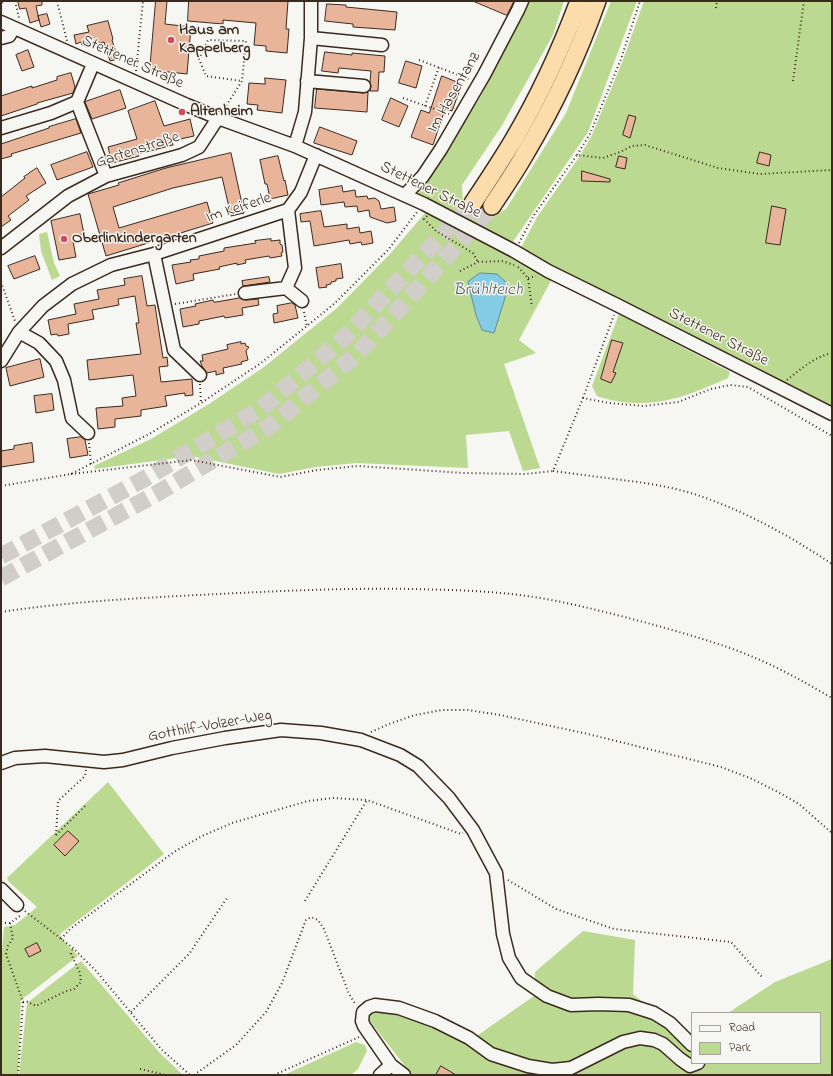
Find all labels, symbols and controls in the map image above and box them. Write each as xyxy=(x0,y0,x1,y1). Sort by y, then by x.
place label: Haus am Kappelberg xyxy=(179,21,250,59)
street label: Stettener Straße xyxy=(78,32,186,94)
marker: Haus am Kappelberg xyxy=(166,35,176,45)
street label: Im Hasentanz xyxy=(424,49,486,137)
place label: Altenheim xyxy=(190,102,253,122)
marker: Altenheim xyxy=(177,107,187,117)
street label: Gartenstraße xyxy=(94,128,182,174)
street label: Stettener Straße xyxy=(377,158,483,224)
street label: Im Keiferle xyxy=(204,189,274,229)
place label: Oberlinkindergarten xyxy=(72,229,197,249)
marker: Oberlinkindergarten xyxy=(59,234,69,244)
water label: Brühlteich xyxy=(453,281,523,301)
street label: Stettener Straße xyxy=(665,305,771,371)
street label: Gotthilf-Volzer-Weg xyxy=(147,707,273,747)
legend xyxy=(691,1012,821,1064)
text: Road xyxy=(729,1019,755,1037)
text: Park xyxy=(729,1039,751,1057)

